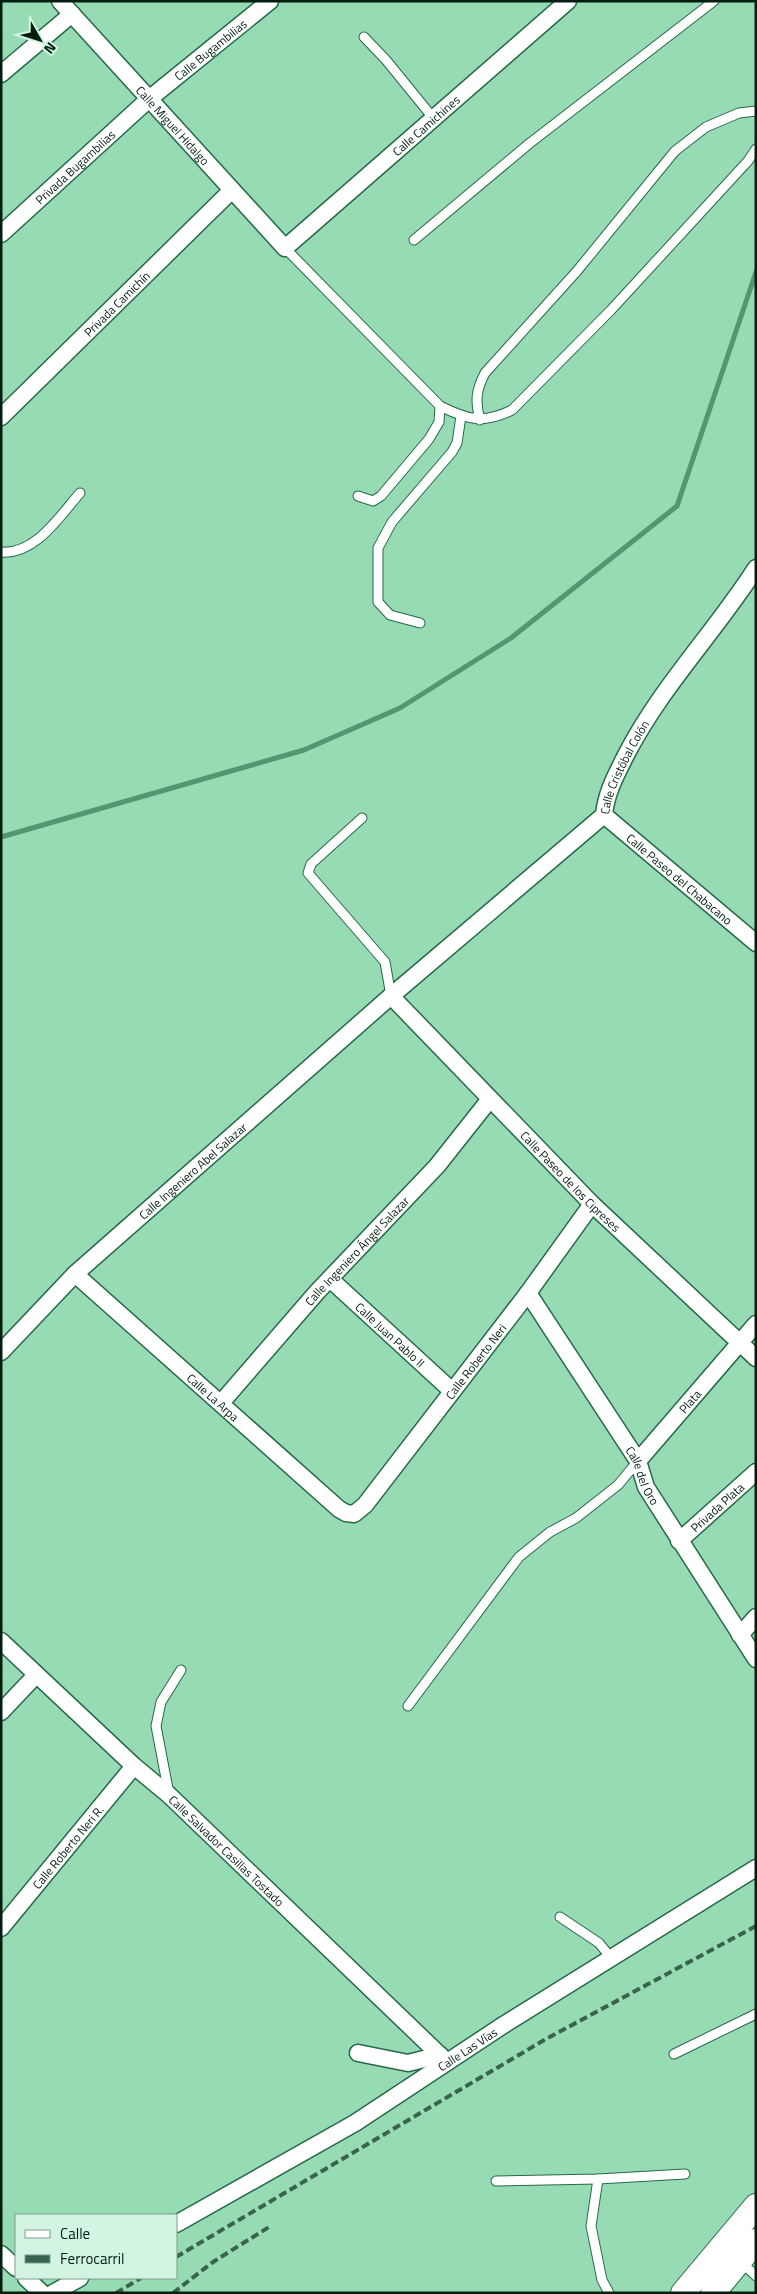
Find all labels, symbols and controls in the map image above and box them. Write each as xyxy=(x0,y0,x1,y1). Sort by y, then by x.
street label: Calle Bugambilias xyxy=(170,14,251,85)
north arrow xyxy=(15,15,65,65)
text: N xyxy=(39,38,62,59)
street label: Calle Miguel Hidalgo xyxy=(132,81,215,169)
street label: Calle Camichines xyxy=(388,90,464,160)
street label: Privada Bugambilias xyxy=(31,125,119,208)
street label: Privada Camichín xyxy=(79,266,154,341)
street label: Calle Cristóbal Colón xyxy=(595,716,653,815)
street label: Calle Paseo del Chabacano xyxy=(622,828,737,929)
street label: Calle Ingeniero Abel Salazar xyxy=(134,1118,251,1224)
street label: Calle Paseo de los Cipreses xyxy=(516,1126,626,1236)
street label: Calle Ingeniero Ángel Salazar xyxy=(300,1192,413,1310)
street label: Calle Juan Pablo II xyxy=(351,1297,430,1371)
street label: Calle Roberto Neri xyxy=(440,1319,511,1403)
street label: Calle La Arpa xyxy=(183,1368,244,1426)
street label: Plata xyxy=(674,1385,705,1417)
street label: Calle del Oro xyxy=(621,1442,664,1509)
street label: Privada Plata xyxy=(686,1478,748,1536)
street label: Calle Salvador Casillas Tostado xyxy=(165,1790,289,1911)
street label: Calle Roberto Neri R. xyxy=(27,1801,108,1893)
street label: Calle Las Vías xyxy=(434,2022,501,2076)
legend xyxy=(15,2214,178,2279)
text: Calle xyxy=(60,2222,90,2245)
text: Ferrocarril xyxy=(60,2247,125,2270)

